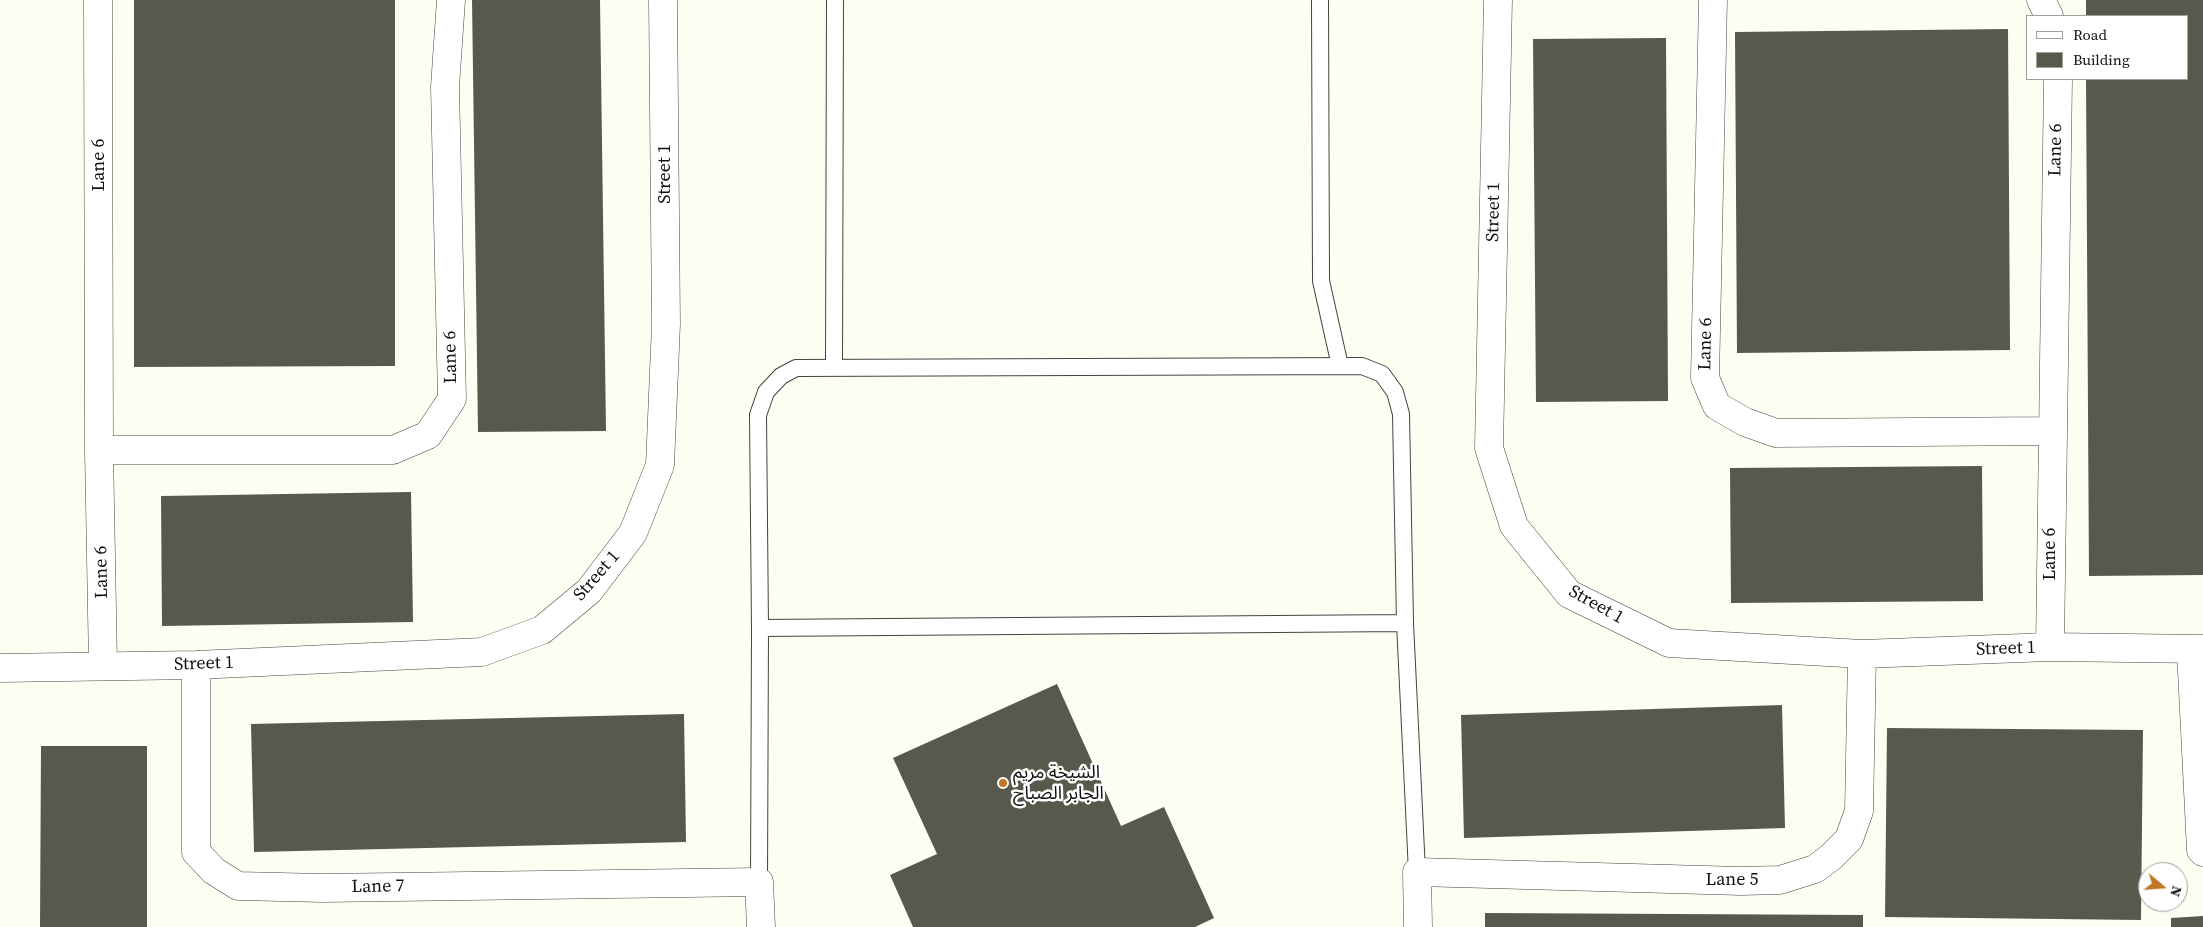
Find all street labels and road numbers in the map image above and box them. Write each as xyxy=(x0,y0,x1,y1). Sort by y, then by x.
street label: Lane 6 xyxy=(2045,123,2067,177)
street label: Lane 6 xyxy=(88,138,110,192)
street label: Street 1 xyxy=(654,144,676,204)
street label: Street 1 xyxy=(1483,182,1505,242)
street label: Lane 6 xyxy=(1695,317,1717,371)
street label: Lane 6 xyxy=(440,330,462,384)
street label: Lane 6 xyxy=(2039,527,2061,581)
street label: Lane 6 xyxy=(91,545,113,599)
street label: Street 1 xyxy=(569,546,625,606)
street label: Street 1 xyxy=(1565,581,1627,629)
street label: Street 1 xyxy=(1976,637,2036,661)
street label: Street 1 xyxy=(174,652,234,676)
street label: Lane 5 xyxy=(1705,869,1759,891)
street label: Lane 7 xyxy=(351,876,405,898)

